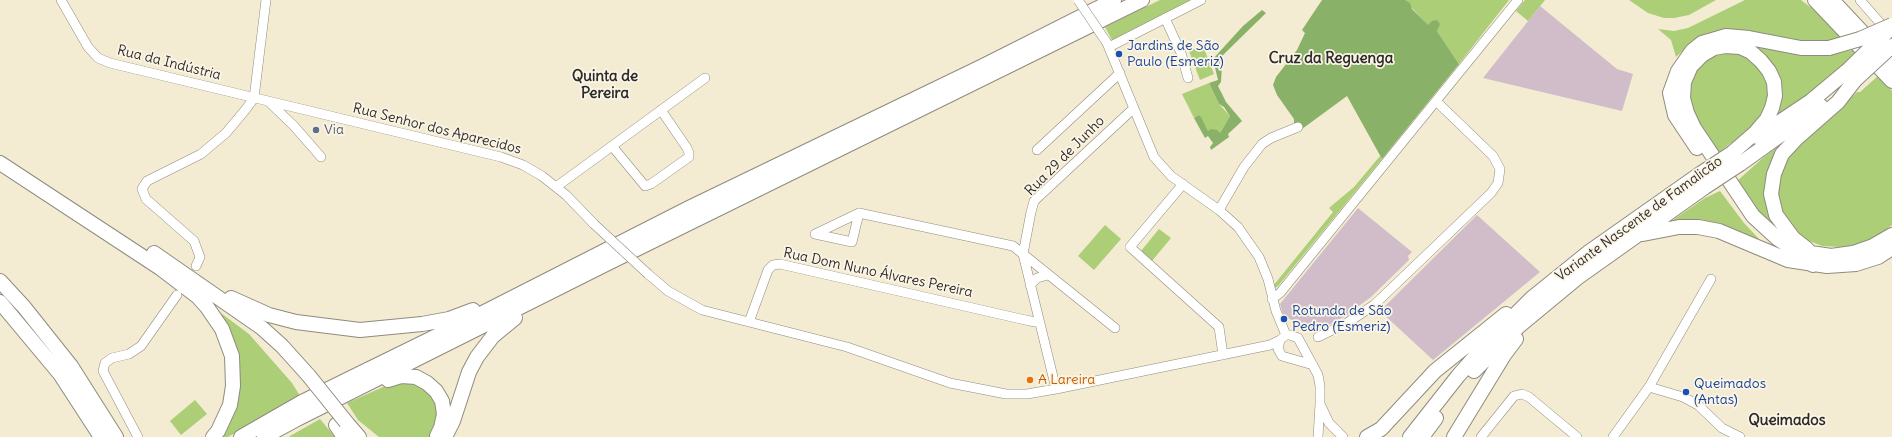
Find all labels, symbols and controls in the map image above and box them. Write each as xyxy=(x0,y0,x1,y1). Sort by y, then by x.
place label: Jardins de São Paulo (Esmeriz) xyxy=(1127,38,1224,70)
street label: Rua da Indústria xyxy=(115,42,223,84)
marker: Jardins de São Paulo (Esmeriz) xyxy=(1114,49,1124,59)
district label: Cruz da Reguenga xyxy=(1269,50,1393,68)
district label: Quinta de Pereira xyxy=(572,68,638,103)
street label: Rua Senhor dos Aparecidos xyxy=(351,100,523,158)
street label: Rua 29 de Junho xyxy=(1022,113,1108,199)
place label: Via xyxy=(324,122,344,138)
marker: Via xyxy=(311,125,321,135)
street label: Variante Nascente de Famalicão xyxy=(1552,153,1726,285)
street label: Rua Dom Nuno Álvares Pereira xyxy=(782,245,974,301)
place label: Rotunda de São Pedro (Esmeriz) xyxy=(1292,303,1392,336)
marker: Rotunda de São Pedro (Esmeriz) xyxy=(1279,314,1289,324)
place label: A Lareira xyxy=(1038,372,1095,388)
marker: A Lareira xyxy=(1025,375,1035,385)
place label: Queimados (Antas) xyxy=(1694,376,1766,408)
marker: Queimados (Antas) xyxy=(1681,387,1691,397)
district label: Queimados xyxy=(1748,412,1826,430)

